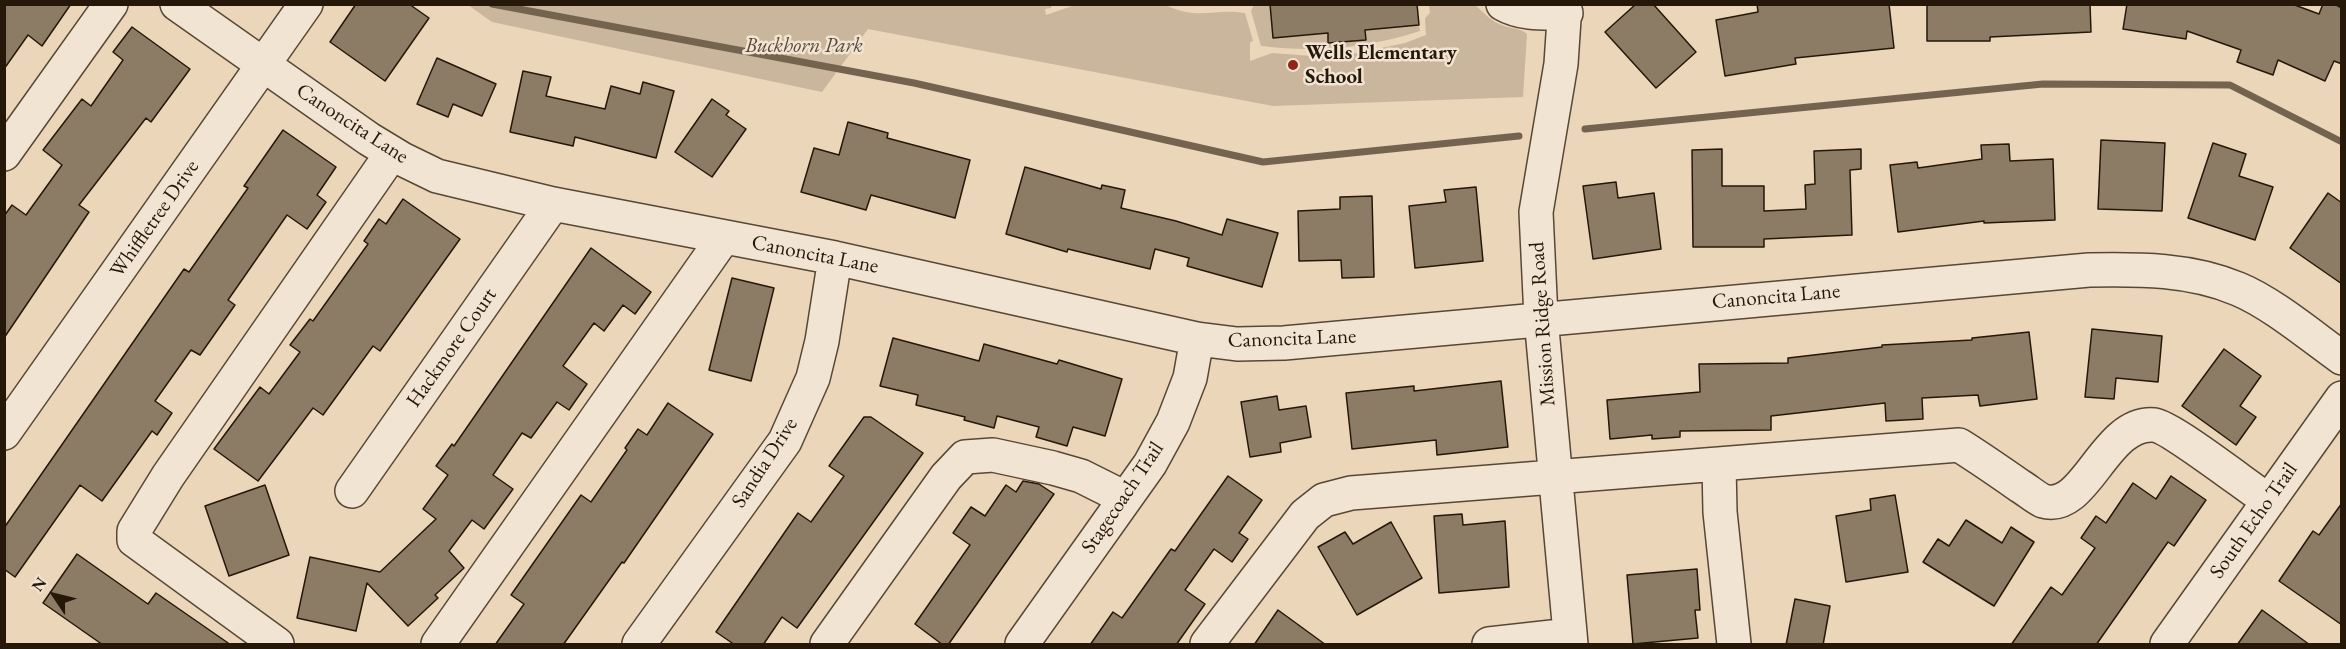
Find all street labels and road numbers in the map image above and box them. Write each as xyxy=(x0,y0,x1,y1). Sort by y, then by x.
street label: Canoncita Lane xyxy=(291,78,413,170)
street label: Whiffletree Drive xyxy=(105,155,205,283)
street label: Canoncita Lane xyxy=(749,230,881,280)
street label: Mission Ridge Road xyxy=(1525,241,1561,407)
street label: Canoncita Lane xyxy=(1711,279,1841,315)
street label: Hackmore Court xyxy=(402,283,502,413)
street label: Canoncita Lane xyxy=(1227,324,1357,354)
street label: Sandia Drive xyxy=(727,413,803,513)
street label: Stagecoach Trail xyxy=(1076,437,1170,559)
street label: South Echo Trail xyxy=(2205,458,2303,584)

